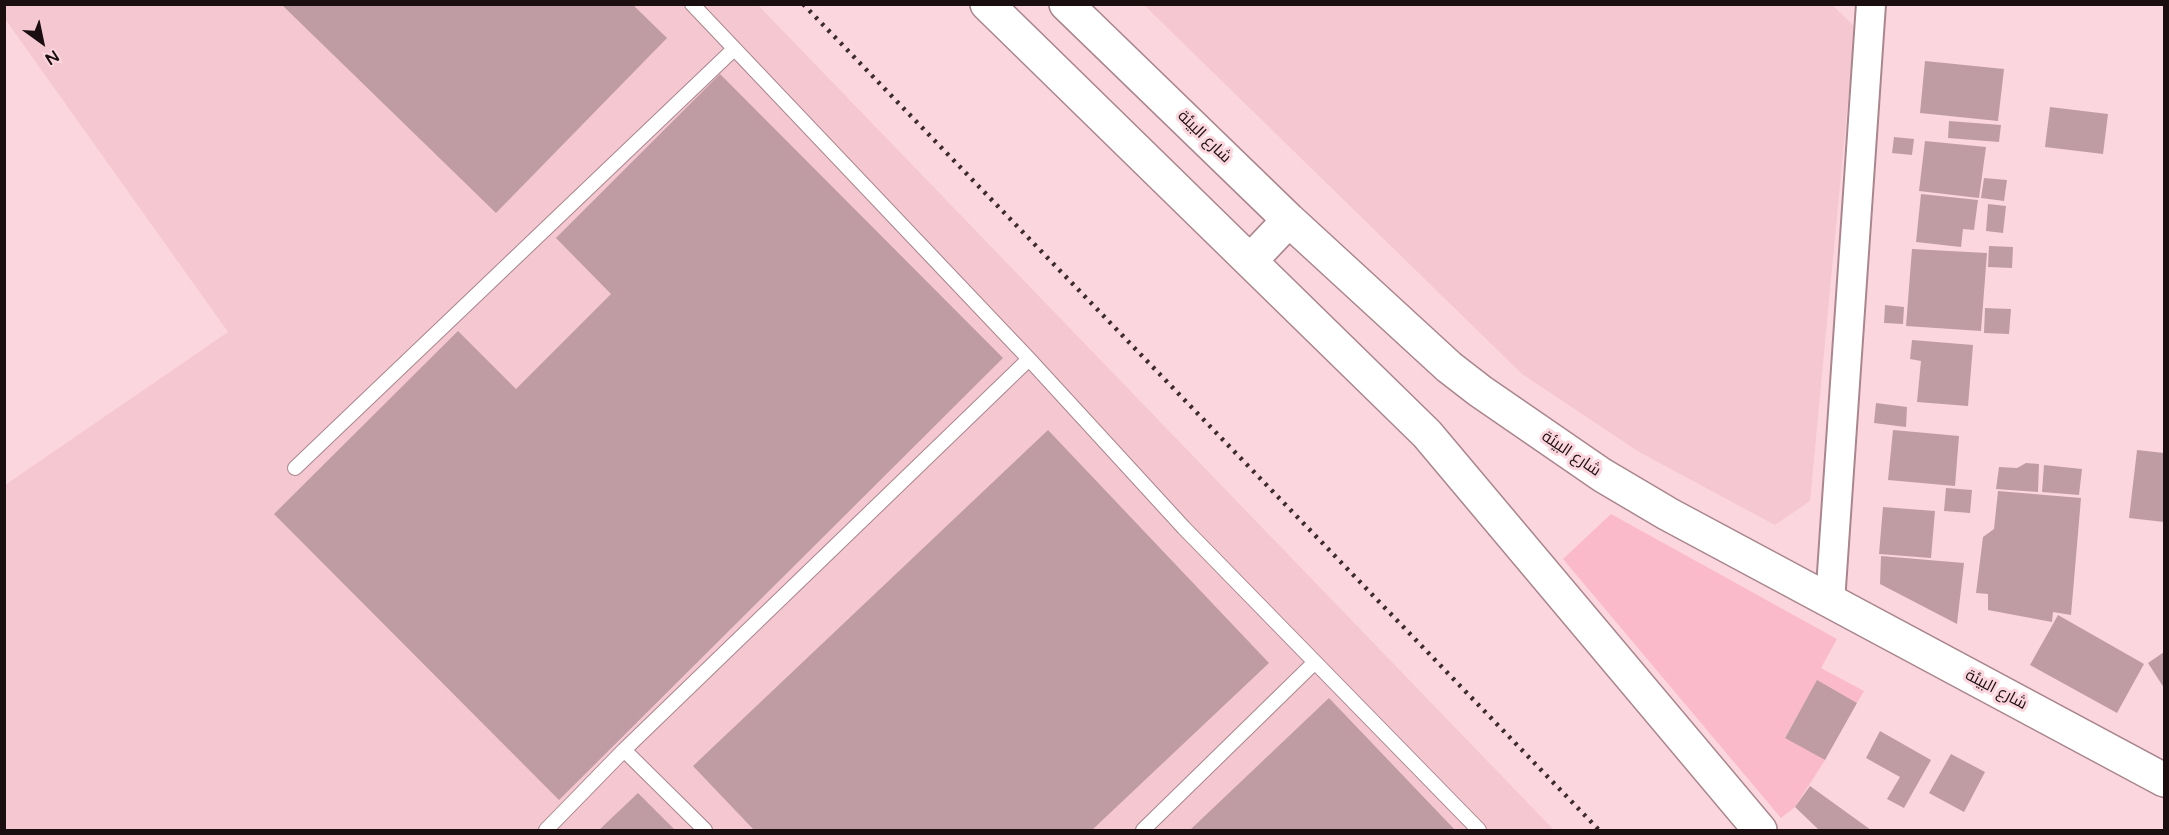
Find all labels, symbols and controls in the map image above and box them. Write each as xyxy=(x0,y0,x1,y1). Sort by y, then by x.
north arrow xyxy=(12,12,72,72)
text: N xyxy=(41,45,63,69)
street label: شارع البيئة xyxy=(1173,107,1235,167)
street label: شارع البيئة xyxy=(1538,427,1604,481)
street label: شارع البيئة xyxy=(1962,666,2030,714)

